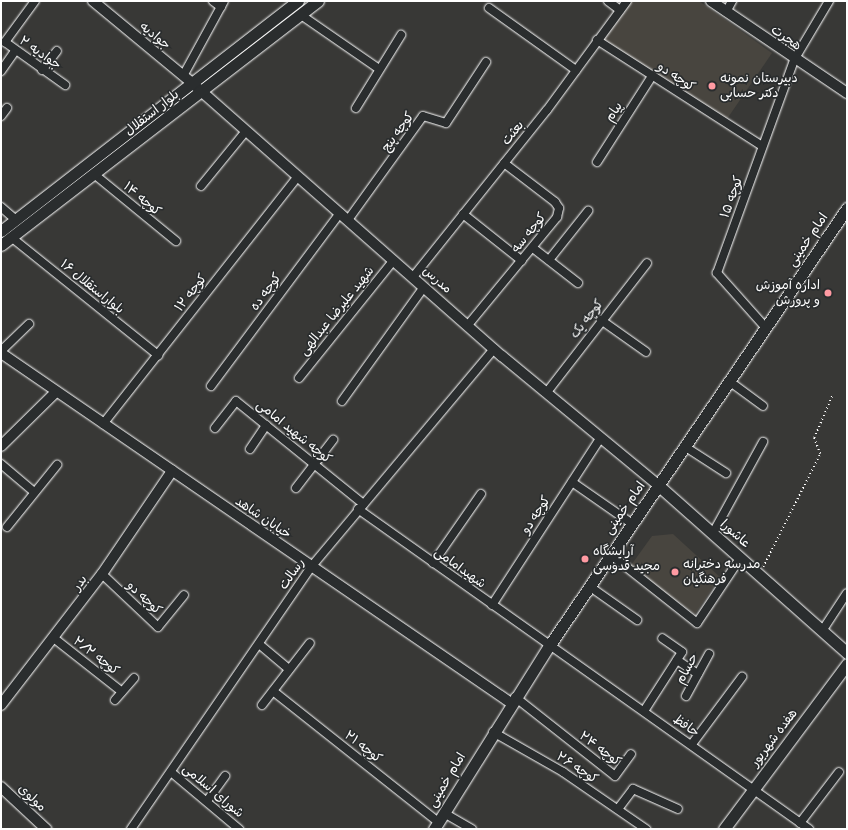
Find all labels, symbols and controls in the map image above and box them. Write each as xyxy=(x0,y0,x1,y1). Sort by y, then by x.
street label: جوادیه xyxy=(136,19,174,53)
street label: هجرت xyxy=(768,22,804,54)
street label: جوادیه ۲ xyxy=(16,33,64,73)
street label: کوچه دو xyxy=(654,59,698,95)
place label: دبیرستان نمونه دکتر حسابی xyxy=(720,71,798,102)
marker: دبیرستان نمونه دکتر حسابی xyxy=(707,81,717,91)
street label: بلوار استقلال xyxy=(122,87,182,139)
street label: پیام xyxy=(602,99,626,125)
street label: کوچه پنج xyxy=(378,109,418,155)
street label: بعثت xyxy=(498,118,528,148)
street label: کوچه ۱۵ xyxy=(717,174,747,220)
street label: کوچه ۱۴ xyxy=(120,179,164,219)
street label: کوچه سه xyxy=(508,210,550,256)
street label: امام خمینی xyxy=(784,210,832,270)
street label: بلواراستقلال ۱۶ xyxy=(57,256,127,318)
street label: شهید علیرضا عبدالهی xyxy=(296,263,378,359)
street label: مدرس xyxy=(419,263,455,297)
street label: کوچه ده xyxy=(247,270,285,314)
street label: کوچه ۱۲ xyxy=(171,271,211,315)
place label: اداره آموزش و پرورش xyxy=(756,278,820,309)
marker: اداره آموزش و پرورش xyxy=(823,288,833,298)
street label: کوچه یک xyxy=(567,296,607,342)
street label: کوچه شهید امامی xyxy=(253,397,335,467)
street label: امام خمینی xyxy=(601,479,649,537)
street label: کوچه دو xyxy=(518,493,554,537)
street label: خیابان شاهد xyxy=(232,494,294,542)
street label: عاشورا xyxy=(717,517,753,551)
street label: شهیدامامی xyxy=(431,544,489,592)
place label: آرایشگاه مجید قدوسی xyxy=(593,544,660,575)
marker: آرایشگاه مجید قدوسی xyxy=(580,554,590,564)
street label: رسالت xyxy=(276,555,308,593)
place label: مدرسه دخترانه فرهنگیان xyxy=(683,557,760,588)
marker: مدرسه دخترانه فرهنگیان xyxy=(670,567,680,577)
street label: بدر xyxy=(69,572,91,594)
street label: کوچه دو xyxy=(123,578,165,618)
street label: کوچه ۲/۲ xyxy=(70,633,122,679)
street label: حسام xyxy=(672,651,702,687)
street label: هفده شهریور xyxy=(747,706,801,770)
street label: حافظ xyxy=(670,711,702,741)
street label: کوچه ۲۱ xyxy=(341,727,385,767)
street label: کوچه ۲۴ xyxy=(576,728,624,770)
street label: کوچه ۲۶ xyxy=(553,749,601,787)
street label: امام خمینی xyxy=(425,750,469,810)
street label: شورای اسلامی xyxy=(179,761,247,821)
street label: مولوی xyxy=(15,781,49,815)

